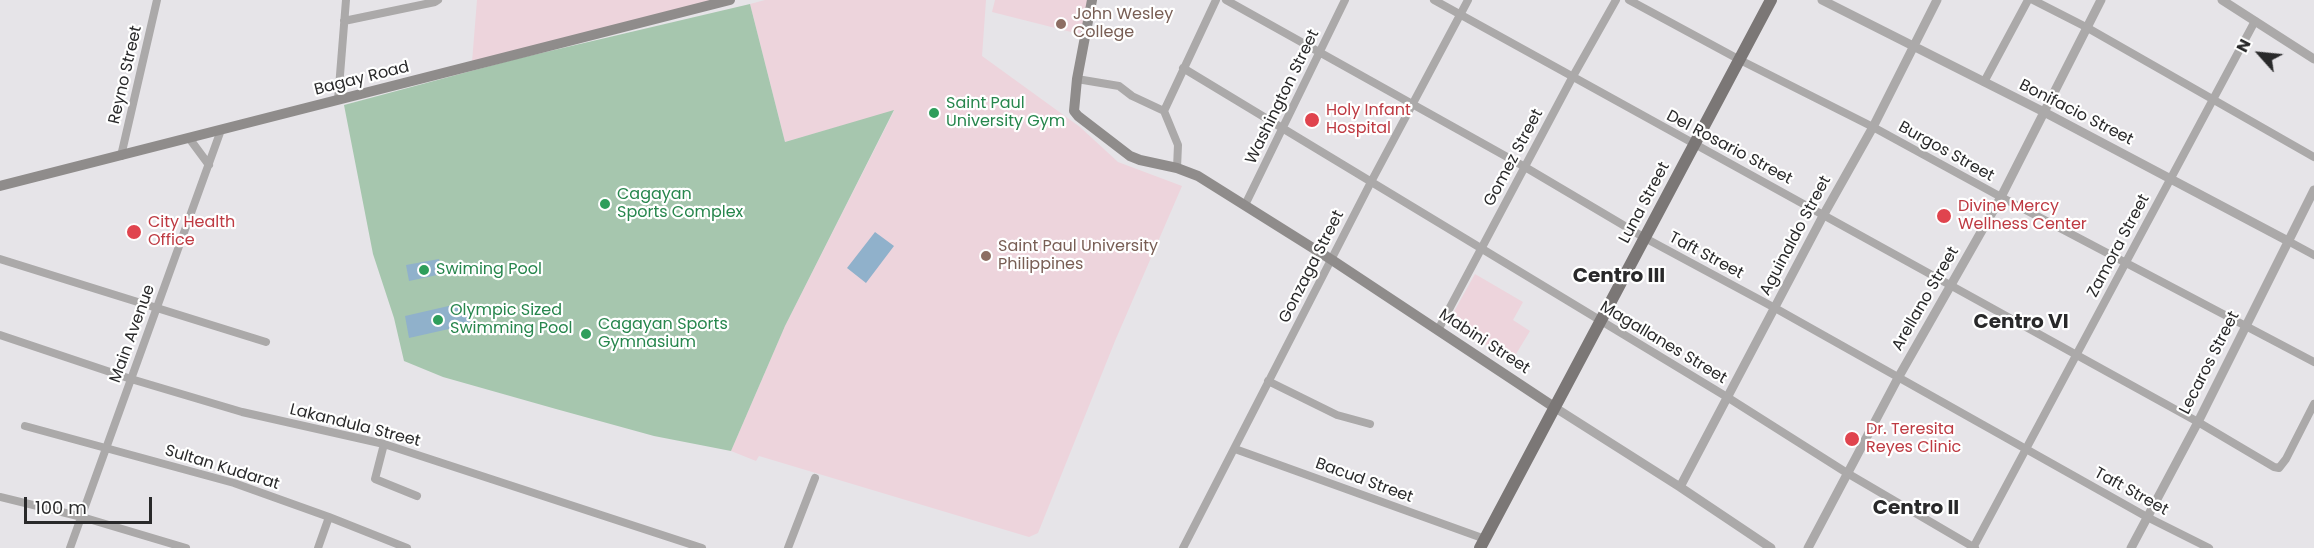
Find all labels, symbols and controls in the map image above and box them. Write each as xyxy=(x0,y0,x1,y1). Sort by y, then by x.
place label: John Wesley College xyxy=(1073,5,1173,43)
marker: John Wesley College xyxy=(1054,17,1068,31)
street label: Reyno Street xyxy=(105,24,147,126)
north arrow xyxy=(2230,24,2290,84)
street label: Washington Street xyxy=(1242,27,1324,167)
text: N xyxy=(2231,35,2256,56)
street label: Bagay Road xyxy=(313,58,411,100)
street label: Bonifacio Street xyxy=(2016,76,2136,150)
place label: Saint Paul University Gym xyxy=(946,94,1065,132)
place label: Holy Infant Hospital xyxy=(1326,101,1411,139)
marker: Saint Paul University Gym xyxy=(927,106,941,120)
street label: Gomez Street xyxy=(1480,106,1548,210)
street label: Del Rosario Street xyxy=(1663,107,1795,189)
marker: Holy Infant Hospital xyxy=(1303,111,1321,129)
street label: Burgos Street xyxy=(1895,118,1997,186)
street label: Luna Street xyxy=(1616,159,1674,247)
street label: Aguinaldo Street xyxy=(1756,173,1836,299)
place label: Cagayan Sports Complex xyxy=(617,185,743,223)
street label: Zamora Street xyxy=(2084,191,2154,301)
marker: Cagayan Sports Complex xyxy=(598,197,612,211)
place label: Divine Mercy Wellness Center xyxy=(1958,197,2087,235)
street label: Gonzaga Street xyxy=(1275,207,1349,327)
marker: Divine Mercy Wellness Center xyxy=(1935,207,1953,225)
place label: City Health Office xyxy=(148,213,235,251)
marker: City Health Office xyxy=(125,223,143,241)
street label: Taft Street xyxy=(1665,228,1747,284)
place label: Saint Paul University Philippines xyxy=(998,237,1158,275)
street label: Arellano Street xyxy=(1888,244,1964,354)
marker: Saint Paul University Philippines xyxy=(979,249,993,263)
place label: Swiming Pool xyxy=(436,260,542,280)
marker: Swiming Pool xyxy=(417,263,431,277)
district label: Centro III xyxy=(1573,265,1665,289)
street label: Main Avenue xyxy=(106,282,160,386)
street label: Magallanes Street xyxy=(1596,298,1730,388)
place label: Olympic Sized Swimming Pool xyxy=(450,301,572,339)
street label: Mabini Street xyxy=(1435,305,1533,379)
street label: Lecaros Street xyxy=(2176,308,2244,418)
district label: Centro VI xyxy=(1973,311,2069,335)
marker: Olympic Sized Swimming Pool xyxy=(431,313,445,327)
place label: Cagayan Sports Gymnasium xyxy=(598,315,728,353)
marker: Cagayan Sports Gymnasium xyxy=(579,327,593,341)
street label: Lakandula Street xyxy=(288,400,422,452)
place label: Dr. Teresita Reyes Clinic xyxy=(1866,420,1961,458)
marker: Dr. Teresita Reyes Clinic xyxy=(1843,430,1861,448)
street label: Sultan Kudarat xyxy=(162,441,282,495)
street label: Bacud Street xyxy=(1313,454,1415,508)
street label: Taft Street xyxy=(2091,464,2171,520)
scale bar xyxy=(27,485,154,523)
text: 100 m xyxy=(35,495,87,520)
district label: Centro II xyxy=(1873,497,1959,521)

